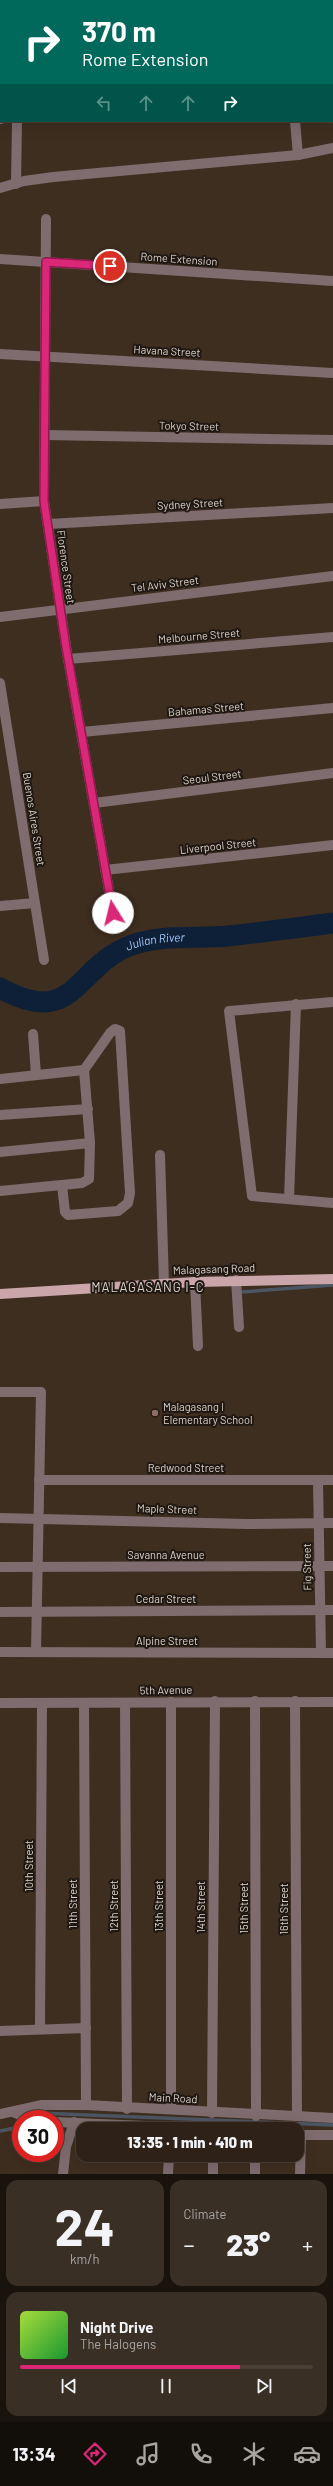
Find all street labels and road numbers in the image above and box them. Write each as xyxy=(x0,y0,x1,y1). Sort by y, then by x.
street label: Rome Extension xyxy=(140,249,218,268)
street label: Havana Street xyxy=(133,342,201,359)
street label: Tokyo Street xyxy=(159,418,219,433)
street label: Sydney Street xyxy=(157,495,223,512)
street label: Florence Street xyxy=(55,529,78,605)
street label: Tel Aviv Street xyxy=(130,573,199,594)
street label: Melbourne Street xyxy=(158,625,240,646)
street label: Bahamas Street xyxy=(167,699,245,718)
street label: Seoul Street xyxy=(182,766,242,787)
street label: Buenos Aires Street xyxy=(21,771,48,867)
street label: Liverpool Street xyxy=(179,835,257,856)
street label: Malagasang Road xyxy=(173,1261,255,1276)
street label: Redwood Street xyxy=(148,1461,224,1474)
street label: Maple Street xyxy=(137,1501,197,1516)
street label: Fig Street xyxy=(300,1543,313,1591)
street label: Savanna Avenue xyxy=(127,1548,205,1561)
street label: Cedar Street xyxy=(136,1592,196,1605)
street label: Alpine Street xyxy=(136,1634,198,1647)
street label: 5th Avenue xyxy=(140,1683,193,1696)
street label: 10th Street xyxy=(22,1840,35,1892)
street label: 11th Street xyxy=(66,1879,79,1929)
street label: 12th Street xyxy=(107,1880,120,1932)
street label: 13th Street xyxy=(152,1880,165,1932)
street label: 14th Street xyxy=(194,1881,207,1933)
street label: 15th Street xyxy=(237,1882,250,1934)
street label: 16th Street xyxy=(277,1883,290,1935)
street label: Main Road xyxy=(148,2090,198,2105)

